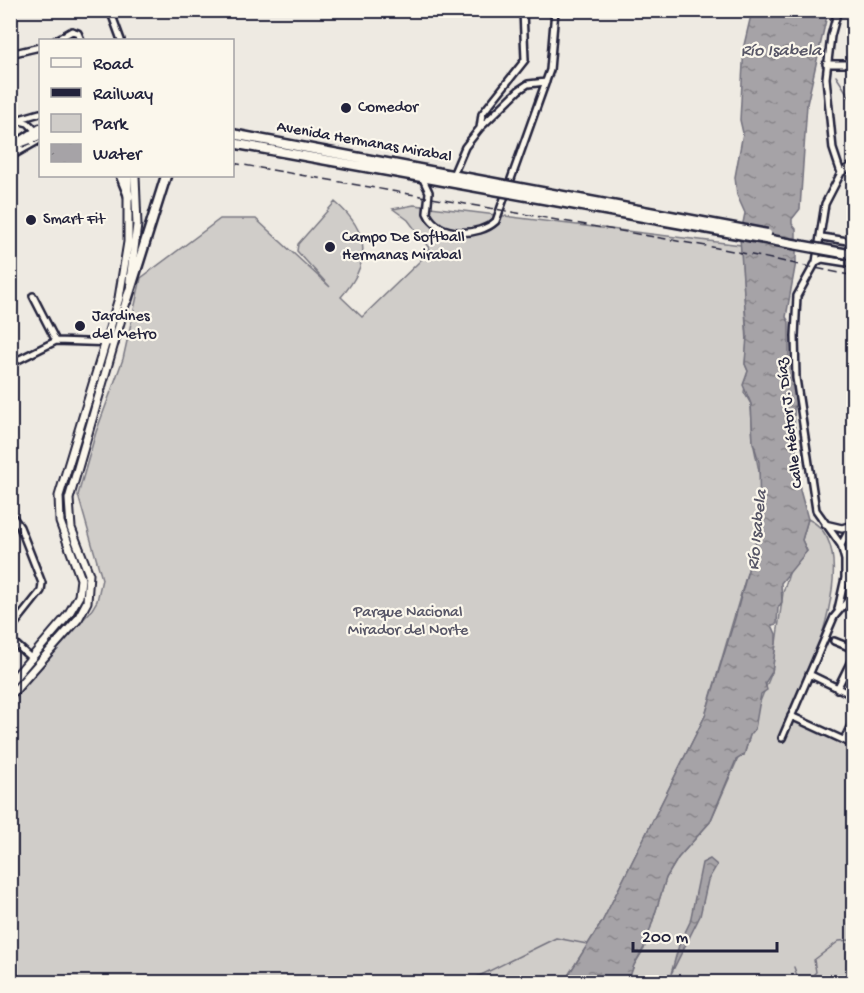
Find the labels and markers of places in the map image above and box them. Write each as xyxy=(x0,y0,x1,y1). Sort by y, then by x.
place label: Comedor xyxy=(358,99,419,118)
marker: Comedor xyxy=(339,101,353,115)
place label: Smart Fit xyxy=(43,211,106,230)
marker: Smart Fit xyxy=(24,213,38,227)
place label: Campo De Softball Hermanas Mirabal xyxy=(342,229,465,266)
marker: Campo De Softball Hermanas Mirabal xyxy=(323,240,337,254)
place label: Jardines del Metro xyxy=(92,308,157,345)
marker: Jardines del Metro xyxy=(73,319,87,333)

